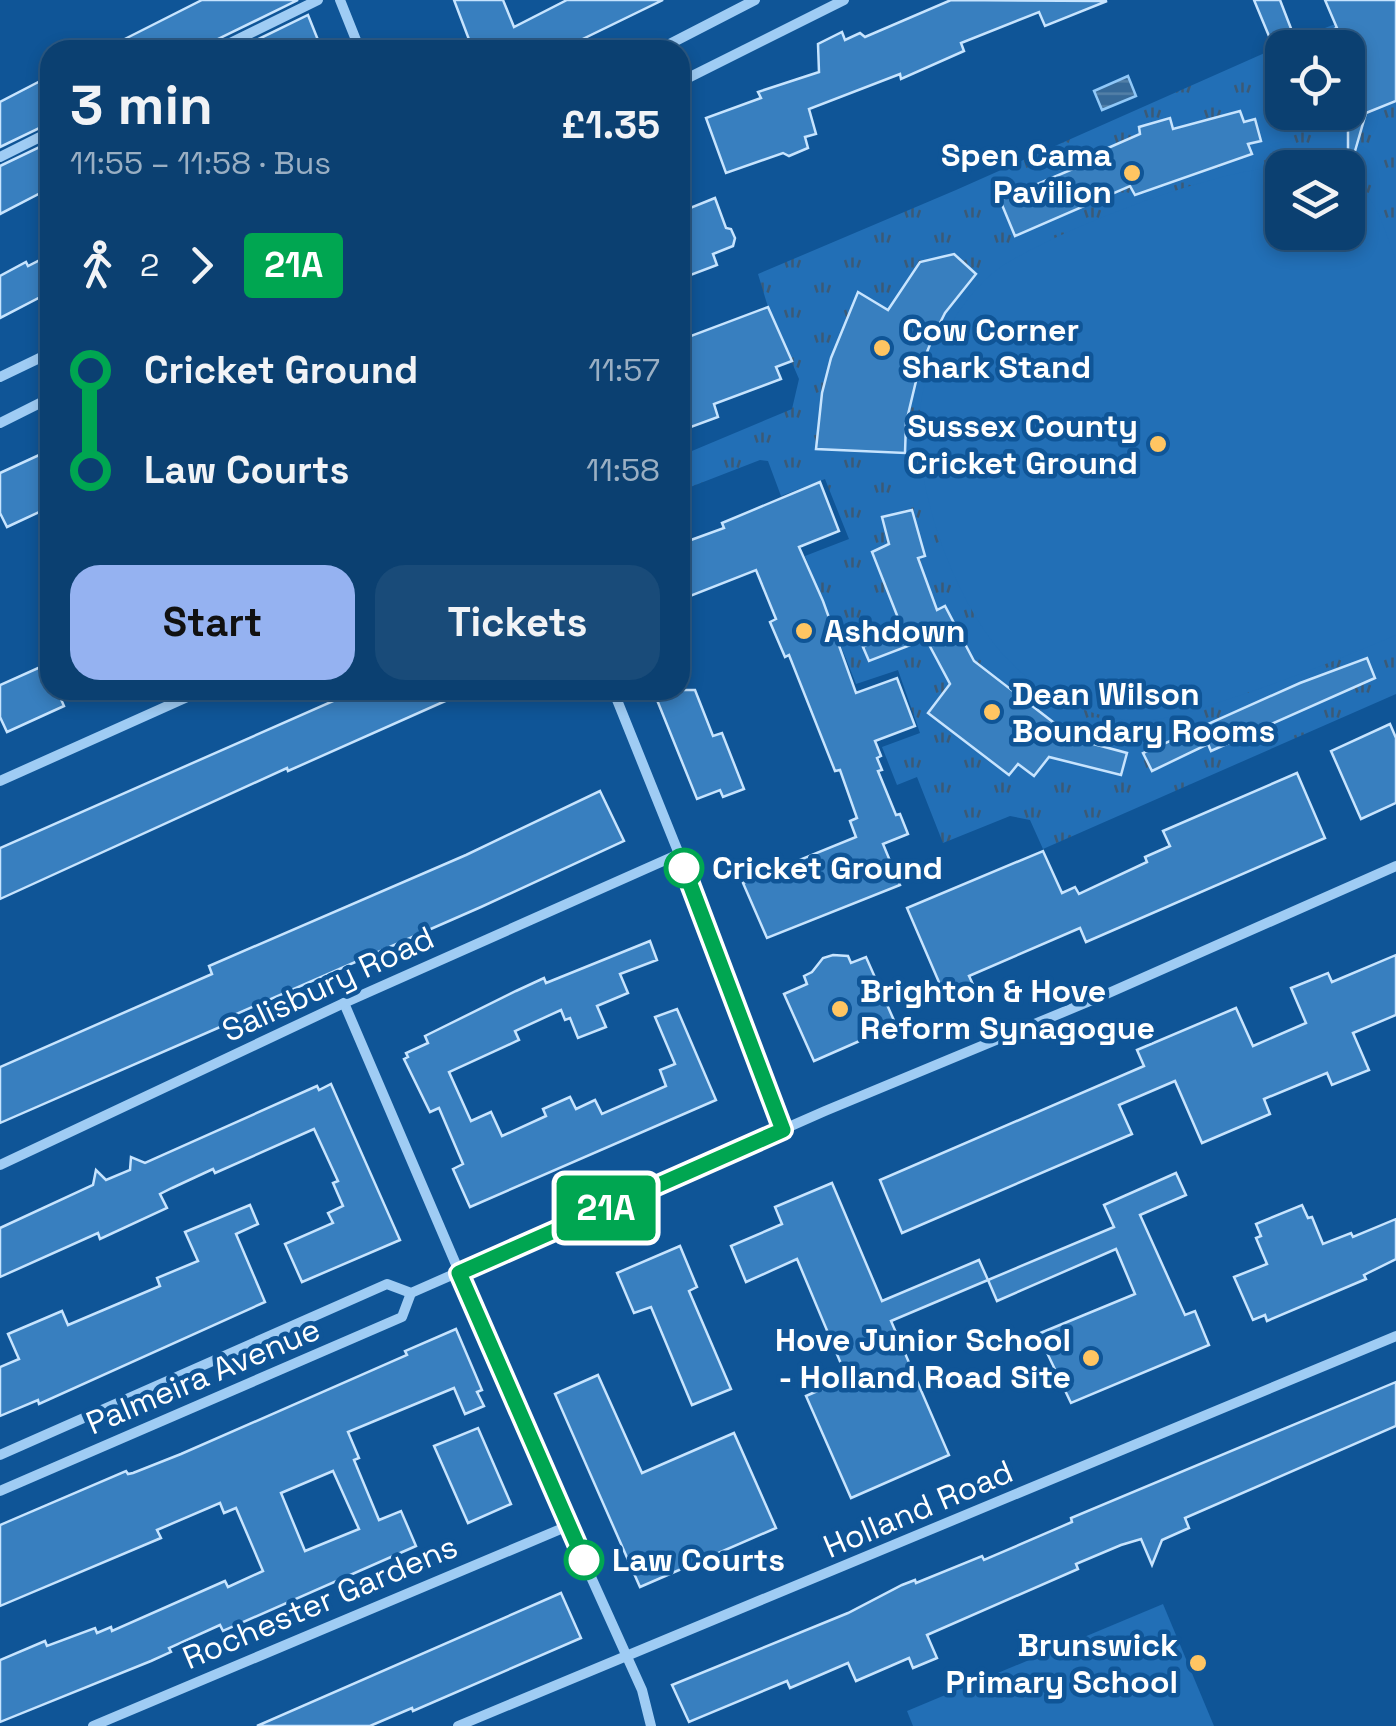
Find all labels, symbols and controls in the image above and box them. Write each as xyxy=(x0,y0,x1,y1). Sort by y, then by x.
map controls xyxy=(1265,30,1365,250)
button: locate xyxy=(1265,30,1365,130)
text: 3 min xyxy=(70,70,213,140)
text: £1.35 xyxy=(561,101,660,149)
place label: Spen Cama Pavilion xyxy=(941,135,1112,212)
text: 11:55 – 11:58 · Bus xyxy=(70,143,331,183)
button: layers xyxy=(1265,150,1365,250)
marker: Spen Cama Pavilion xyxy=(1121,162,1143,184)
icon: walk xyxy=(70,238,125,293)
icon: forward xyxy=(174,238,229,293)
text: 21A xyxy=(264,243,323,287)
text: 2 xyxy=(140,245,159,285)
place label: Cow Corner Shark Stand xyxy=(902,310,1091,387)
marker: Cow Corner Shark Stand xyxy=(871,337,893,359)
text: Cricket Ground xyxy=(144,346,418,394)
text: 11:57 xyxy=(588,350,660,390)
place label: Sussex County Cricket Ground xyxy=(907,406,1138,483)
marker: Sussex County Cricket Ground xyxy=(1147,433,1169,455)
text: Law Courts xyxy=(144,446,349,494)
text: 11:58 xyxy=(586,450,660,490)
button: Start xyxy=(70,565,355,680)
button: Tickets xyxy=(375,565,660,680)
place label: Ashdown xyxy=(824,611,966,651)
marker: Ashdown xyxy=(793,620,815,642)
place label: Dean Wilson Boundary Rooms xyxy=(1012,674,1275,751)
marker: Dean Wilson Boundary Rooms xyxy=(981,701,1003,723)
place label: Cricket Ground xyxy=(712,848,943,888)
marker: Cricket Ground xyxy=(665,849,703,887)
street label: Salisbury Road xyxy=(216,917,440,1051)
place label: Brighton & Hove Reform Synagogue xyxy=(860,971,1155,1048)
marker: Brighton & Hove Reform Synagogue xyxy=(829,998,851,1020)
line badge: 21A xyxy=(548,1176,664,1240)
text: 21A xyxy=(577,1186,635,1230)
street label: Palmeira Avenue xyxy=(80,1309,326,1443)
place label: Hove Junior School - Holland Road Site xyxy=(775,1320,1071,1397)
marker: Hove Junior School - Holland Road Site xyxy=(1080,1347,1102,1369)
street label: Holland Road xyxy=(817,1451,1019,1567)
street label: Rochester Gardens xyxy=(177,1526,463,1678)
place label: Law Courts xyxy=(612,1540,785,1580)
marker: Law Courts xyxy=(565,1541,603,1579)
place label: Brunswick Primary School xyxy=(946,1625,1178,1702)
marker: Brunswick Primary School xyxy=(1187,1652,1209,1674)

